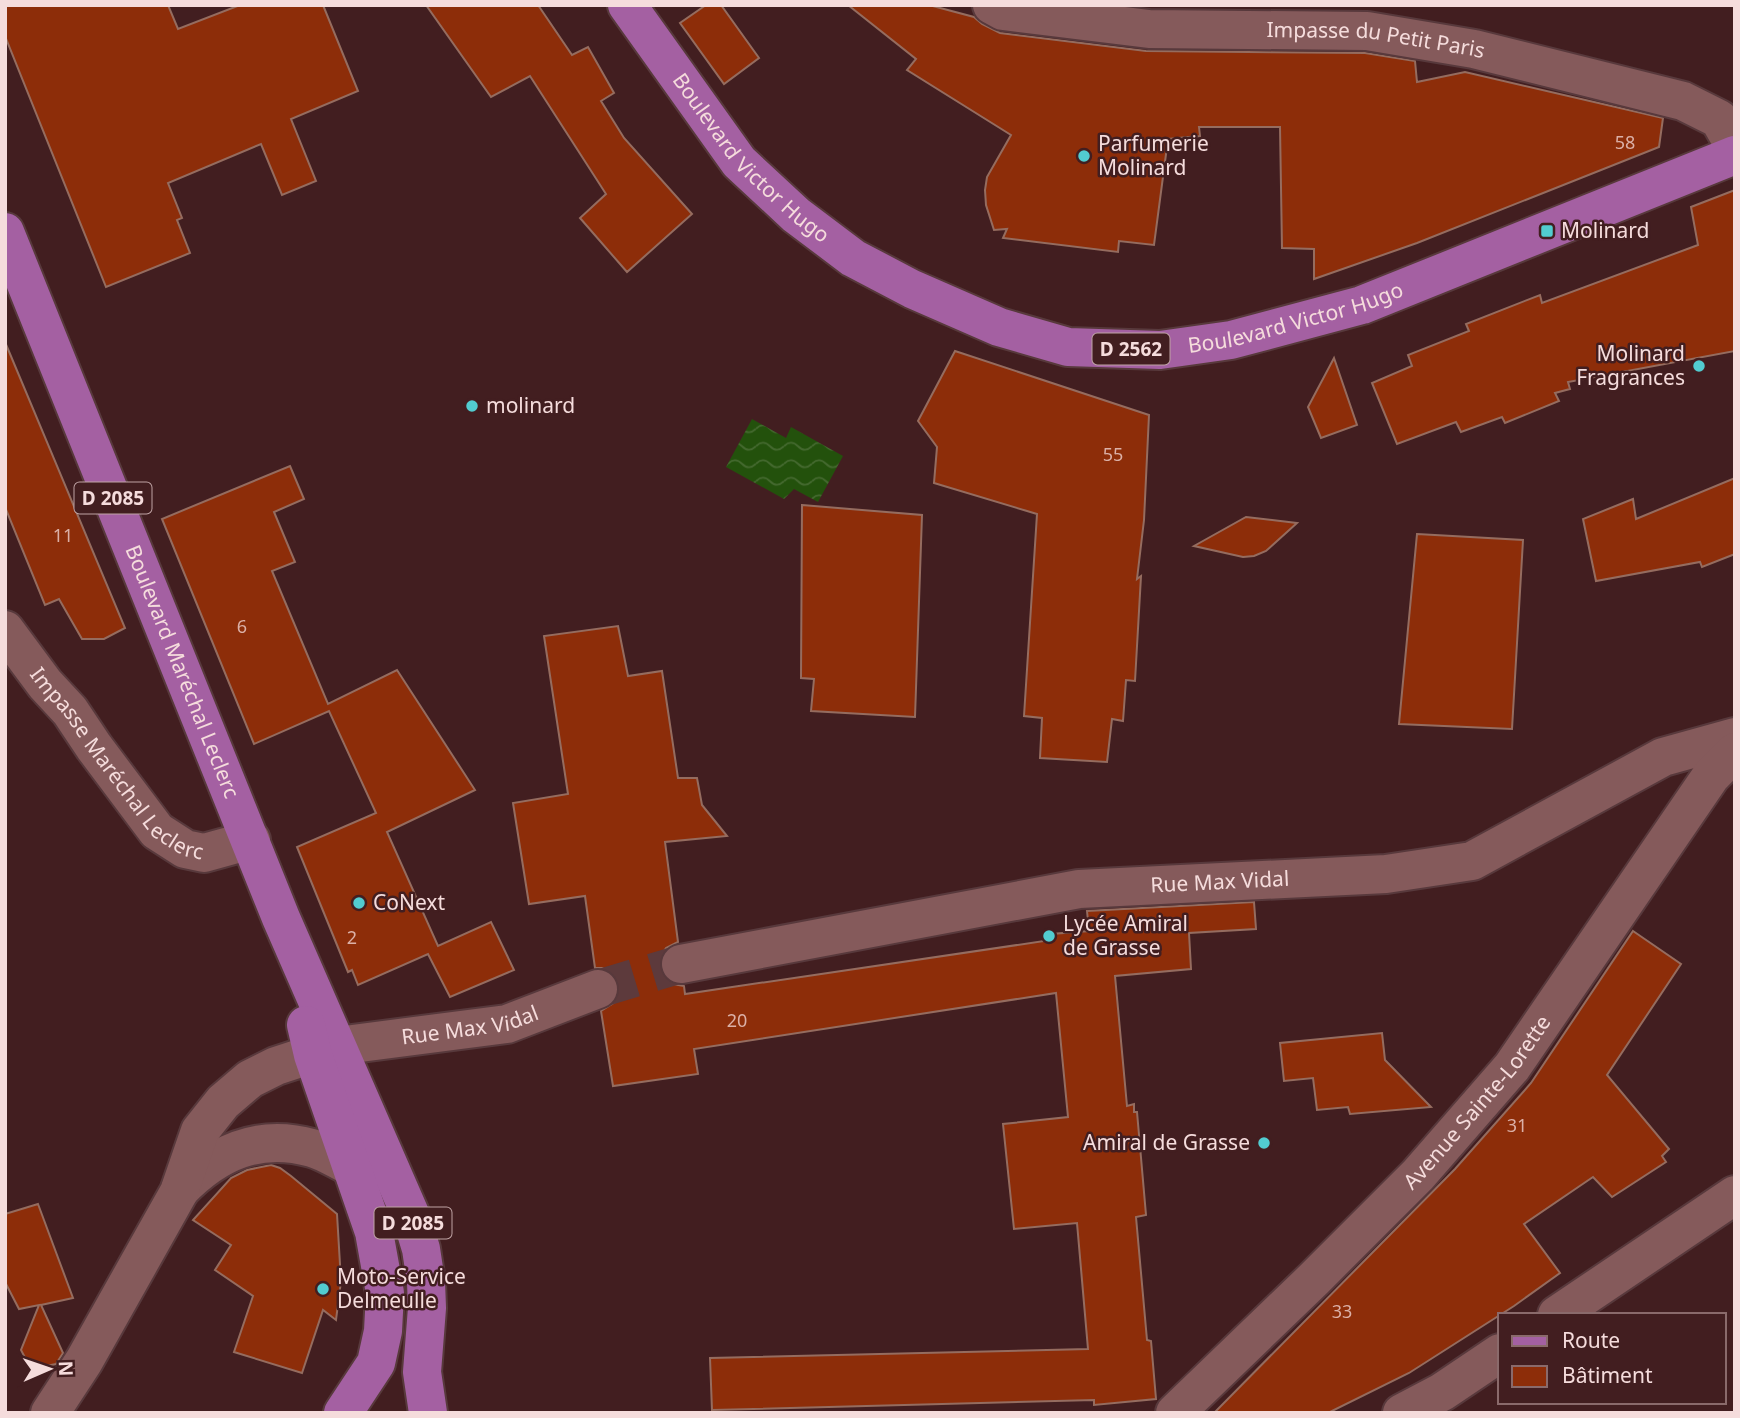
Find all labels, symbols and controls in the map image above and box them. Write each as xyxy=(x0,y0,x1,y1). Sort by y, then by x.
street label: Impasse du Petit Paris xyxy=(1266,15,1488,64)
street label: Boulevard Victor Hugo xyxy=(667,67,836,248)
place label: Parfumerie Molinard xyxy=(1098,129,1209,181)
house number: 58 xyxy=(1615,130,1635,154)
marker: Parfumerie Molinard xyxy=(1076,148,1092,164)
place label: Molinard xyxy=(1561,216,1650,244)
marker: Molinard xyxy=(1539,223,1555,239)
street label: Boulevard Victor Hugo xyxy=(1186,275,1407,359)
road number: D 2562 xyxy=(1092,334,1170,364)
place label: Molinard Fragrances xyxy=(1576,339,1685,391)
marker: Molinard Fragrances xyxy=(1691,358,1707,374)
place label: molinard xyxy=(486,391,575,419)
marker: molinard xyxy=(464,398,480,414)
house number: 55 xyxy=(1103,442,1123,466)
road number: D 2085 xyxy=(74,482,152,513)
house number: 11 xyxy=(53,523,73,547)
street label: Boulevard Maréchal Leclerc xyxy=(119,541,246,802)
house number: 6 xyxy=(237,614,247,638)
street label: Impasse Maréchal Leclerc xyxy=(24,661,206,866)
street label: Rue Max Vidal xyxy=(1150,864,1290,898)
place label: CoNext xyxy=(373,888,445,916)
marker: CoNext xyxy=(351,895,367,911)
place label: Lycée Amiral de Grasse xyxy=(1063,909,1188,961)
house number: 2 xyxy=(347,925,357,949)
marker: Lycée Amiral de Grasse xyxy=(1041,928,1057,944)
street label: Rue Max Vidal xyxy=(400,998,542,1051)
house number: 20 xyxy=(727,1008,747,1032)
street label: Avenue Sainte-Lorette xyxy=(1397,1009,1556,1195)
house number: 31 xyxy=(1507,1113,1527,1137)
place label: Amiral de Grasse xyxy=(1083,1128,1250,1156)
marker: Amiral de Grasse xyxy=(1256,1135,1272,1151)
road number: D 2085 xyxy=(374,1208,452,1238)
place label: Moto-Service Delmeulle xyxy=(337,1262,466,1314)
marker: Moto-Service Delmeulle xyxy=(315,1281,331,1297)
house number: 33 xyxy=(1332,1299,1352,1323)
legend xyxy=(1498,1313,1726,1404)
text: Route xyxy=(1562,1326,1620,1354)
north arrow xyxy=(14,1334,84,1404)
text: N xyxy=(53,1360,79,1377)
text: Bâtiment xyxy=(1562,1361,1653,1389)

